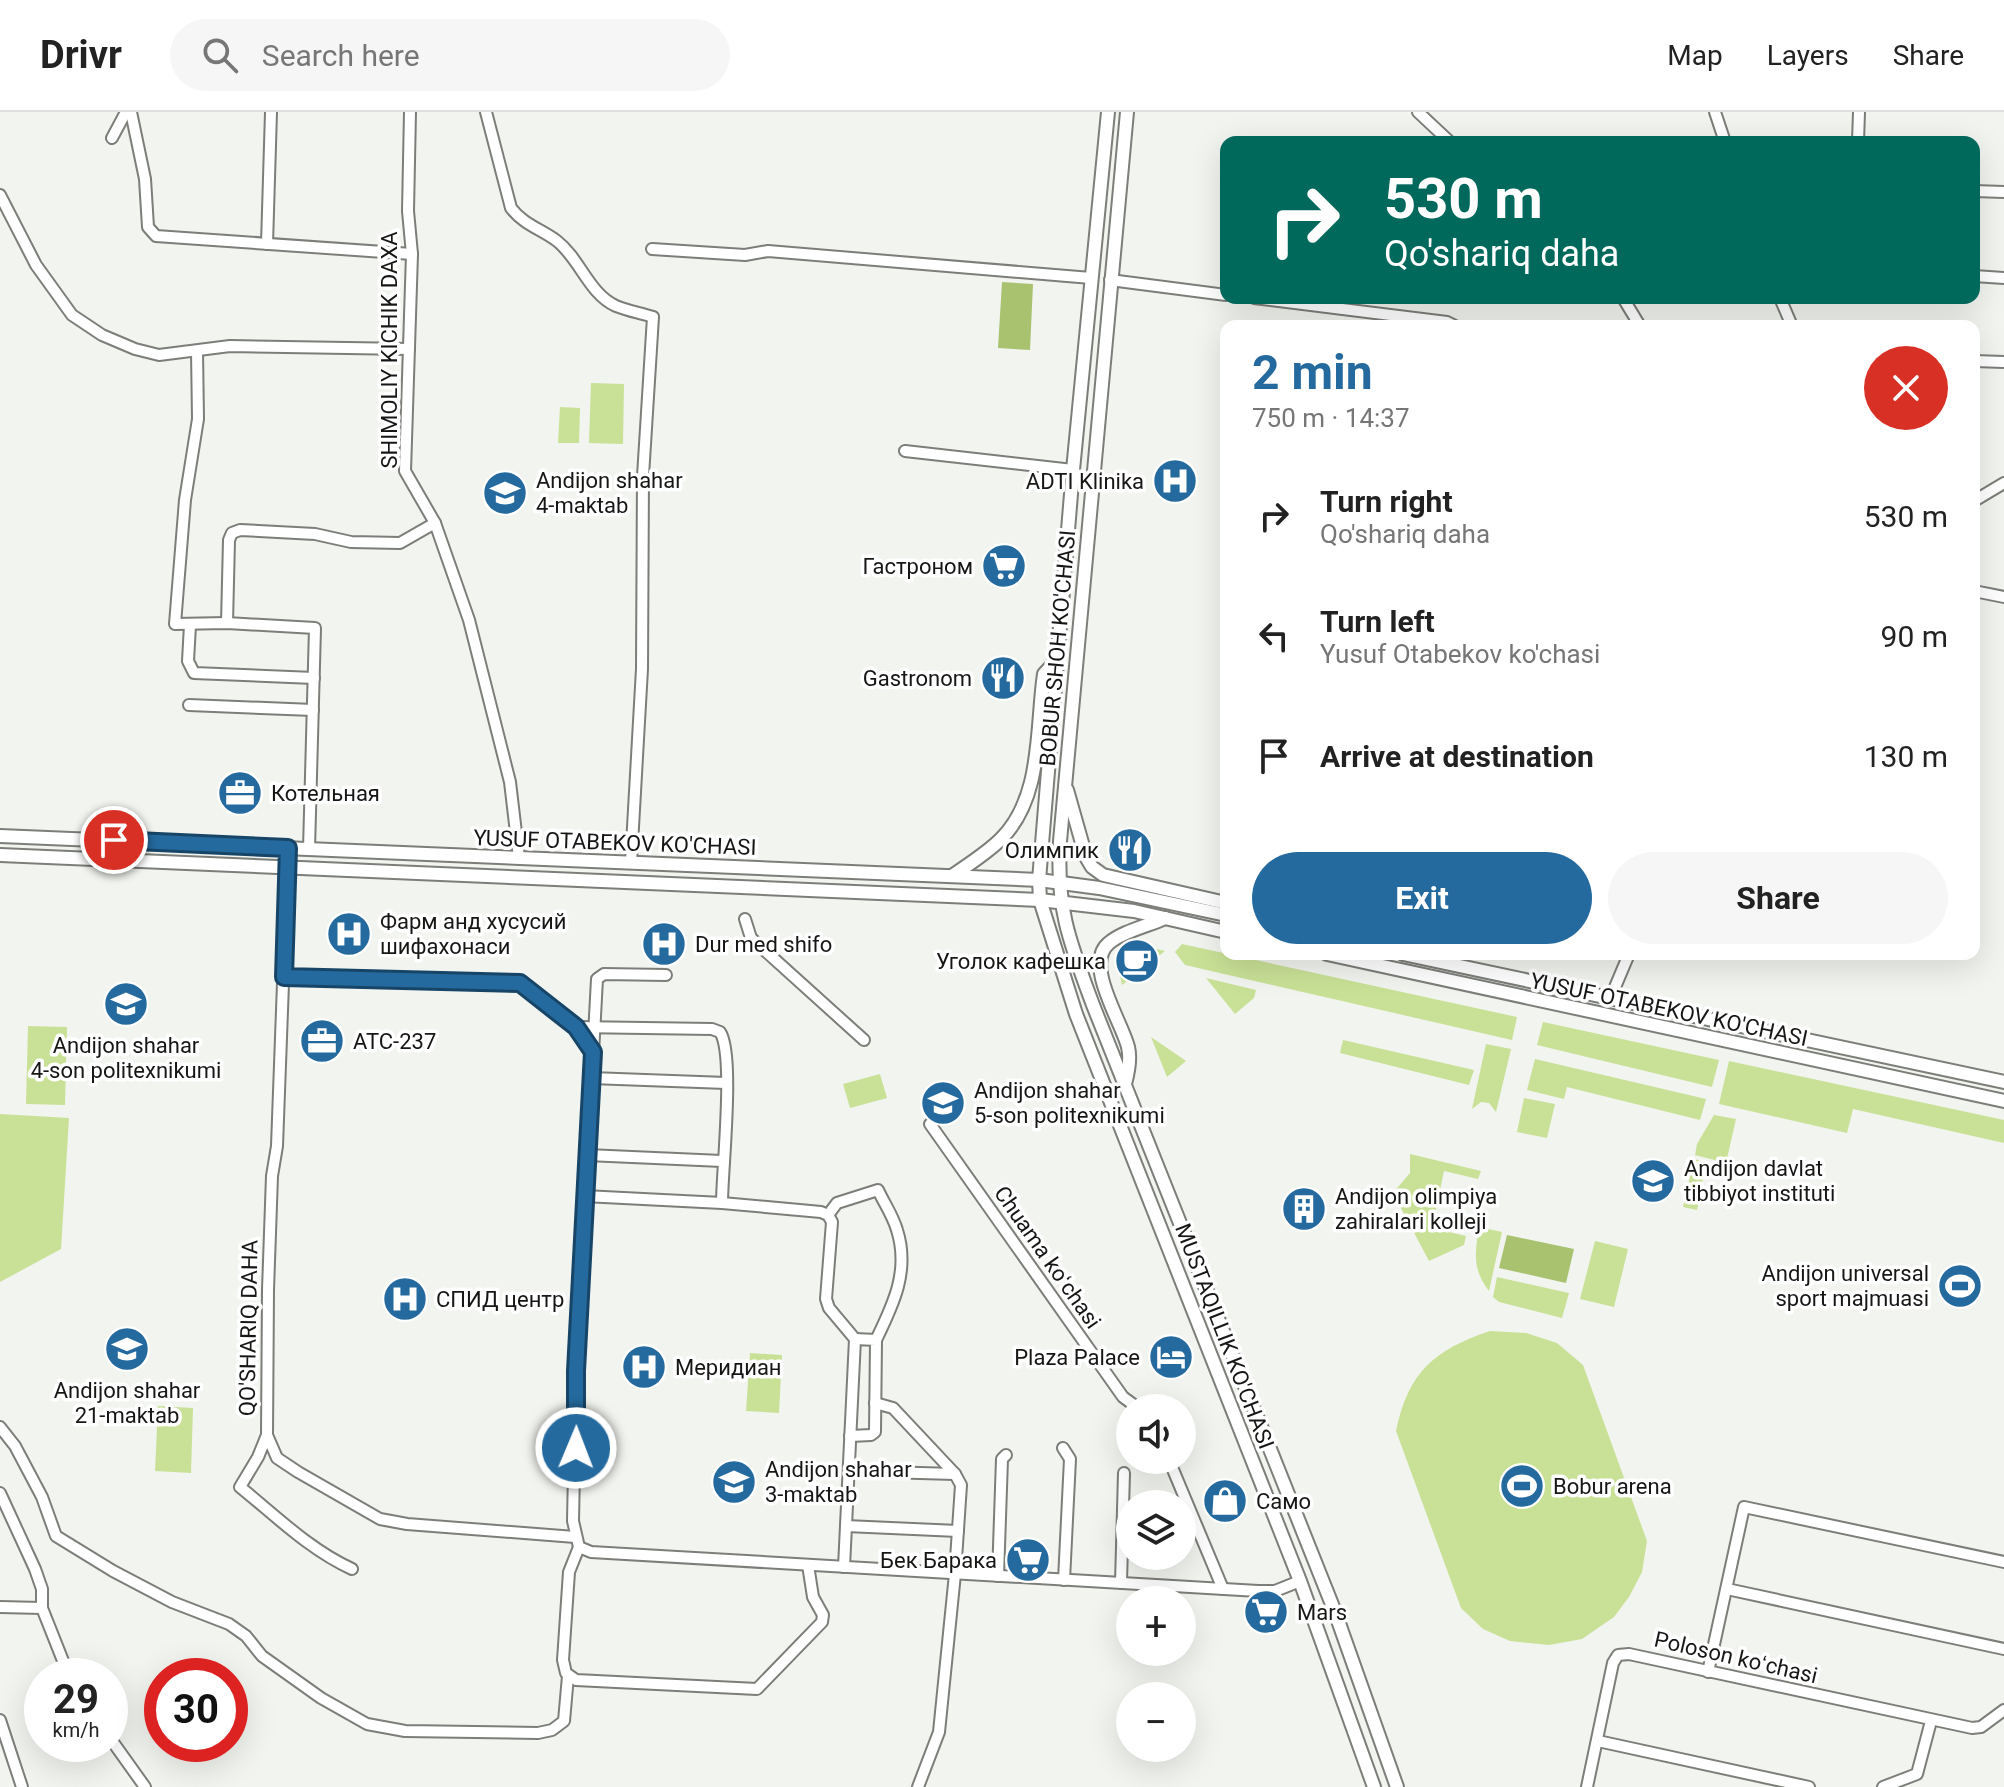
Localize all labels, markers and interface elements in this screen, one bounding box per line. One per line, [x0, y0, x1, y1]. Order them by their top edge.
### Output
search box [170, 19, 730, 91]
text: Drivr [40, 33, 122, 77]
icon: search [198, 33, 242, 77]
text: Search here [262, 38, 420, 73]
text: Map [1667, 39, 1723, 72]
text: Layers [1767, 39, 1849, 72]
text: Share [1893, 39, 1964, 72]
text: 530 m [1384, 166, 1543, 232]
icon: right [1252, 168, 1356, 272]
street label: SHIMOLIY KICHIK DAXA [377, 231, 402, 469]
text: Qo'shariq daha [1384, 233, 1619, 275]
text: 2 min [1252, 344, 1373, 401]
button: close [1864, 346, 1948, 430]
text: 750 m · 14:37 [1252, 403, 1410, 433]
hospital icon: ADTI Klinika [1151, 457, 1199, 505]
place label: Andijon shahar 4-maktab [536, 468, 683, 518]
school or university icon: Andijon shahar 4-maktab [481, 469, 529, 517]
place label: ADTI Klinika [1026, 469, 1144, 494]
text: Turn right [1320, 484, 1453, 519]
icon: right [1252, 494, 1296, 538]
text: 530 m [1864, 499, 1948, 534]
text: Qo'shariq daha [1320, 519, 1490, 549]
street label: BOBUR SHOH KO'CHASI [1035, 529, 1080, 767]
supermarket icon: Гастроном [980, 542, 1028, 590]
place label: Гастроном [863, 554, 973, 579]
text: Turn left [1320, 604, 1435, 639]
icon: left [1252, 614, 1296, 658]
text: 90 m [1881, 619, 1948, 654]
text: Yusuf Otabekov ko'chasi [1320, 639, 1600, 669]
restaurant icon: Gastronom [979, 654, 1027, 702]
place label: Gastronom [863, 666, 972, 691]
icon: arrive [1252, 734, 1296, 778]
text: Arrive at destination [1320, 739, 1594, 774]
text: 130 m [1864, 739, 1948, 774]
office icon: Котельная [216, 769, 264, 817]
place label: Котельная [271, 781, 380, 806]
pin [80, 806, 148, 874]
icon: arrive [92, 818, 136, 862]
street label: YUSUF OTABEKOV KO'CHASI [473, 825, 757, 860]
restaurant icon: Олимпик [1106, 826, 1154, 874]
place label: Олимпик [1005, 838, 1099, 863]
button: Exit [1252, 852, 1592, 944]
button: Share [1608, 852, 1948, 944]
place label: Фарм анд хусусий шифахонаси [380, 909, 566, 959]
hospital icon: Фарм анд хусусий шифахонаси [325, 910, 373, 958]
hospital icon: Dur med shifo [640, 920, 688, 968]
place label: Dur med shifo [695, 932, 832, 957]
cafe icon: Уголок кафешка [1113, 937, 1161, 985]
place label: Уголок кафешка [936, 949, 1106, 974]
street label: YUSUF OTABEKOV KO'CHASI [1528, 968, 1810, 1051]
school or university icon: Andijon shahar 4-son politexnikumi [102, 980, 150, 1028]
office icon: АТС-237 [298, 1017, 346, 1065]
place label: АТС-237 [353, 1029, 436, 1054]
place label: Andijon shahar 4-son politexnikumi [31, 1033, 221, 1083]
place label: Andijon shahar 5-son politexnikumi [974, 1078, 1165, 1128]
school or university icon: Andijon shahar 5-son politexnikumi [919, 1079, 967, 1127]
place label: Andijon davlat tibbiyot instituti [1684, 1156, 1835, 1206]
school or university icon: Andijon davlat tibbiyot instituti [1629, 1157, 1677, 1205]
street label: Chuama koʻchasi [989, 1181, 1106, 1333]
place label: Andijon olimpiya zahiralari kolleji [1335, 1184, 1497, 1234]
building icon: Andijon olimpiya zahiralari kolleji [1280, 1185, 1328, 1233]
street label: MUSTAQILLIK KO'CHASI [1170, 1220, 1279, 1452]
street label: QO'SHARIQ DAHA [234, 1239, 263, 1416]
place label: Andijon universal sport majmuasi [1761, 1261, 1929, 1311]
sports icon: Andijon universal sport majmuasi [1936, 1262, 1984, 1310]
hospital icon: СПИД центр [381, 1275, 429, 1323]
place label: СПИД центр [436, 1287, 564, 1312]
school or university icon: Andijon shahar 21-maktab [103, 1325, 151, 1373]
hotel icon: Plaza Palace [1147, 1333, 1195, 1381]
hospital icon: Меридиан [620, 1343, 668, 1391]
place label: Plaza Palace [1014, 1345, 1140, 1370]
place label: Меридиан [675, 1355, 782, 1380]
place label: Andijon shahar 21-maktab [54, 1378, 201, 1428]
map controls [1116, 1394, 1196, 1762]
button: sound [1116, 1394, 1196, 1474]
position arrow [534, 1406, 618, 1490]
place label: Andijon shahar 3-maktab [765, 1457, 912, 1507]
school or university icon: Andijon shahar 3-maktab [710, 1458, 758, 1506]
sports icon: Bobur arena [1498, 1462, 1546, 1510]
place label: Bobur arena [1553, 1474, 1672, 1499]
shop icon: Само [1201, 1477, 1249, 1525]
place label: Само [1256, 1489, 1311, 1514]
button: layers [1116, 1490, 1196, 1570]
supermarket icon: Бек Барака [1004, 1536, 1052, 1584]
place label: Бек Барака [880, 1548, 997, 1573]
button: + [1116, 1586, 1196, 1666]
supermarket icon: Mars [1242, 1588, 1290, 1636]
place label: Mars [1297, 1600, 1347, 1625]
street label: Poloson koʻchasi [1652, 1627, 1820, 1688]
speed limit sign: 30 [144, 1658, 248, 1762]
text: 29 [53, 1676, 99, 1723]
button: − [1116, 1682, 1196, 1762]
text: km/h [53, 1718, 99, 1742]

